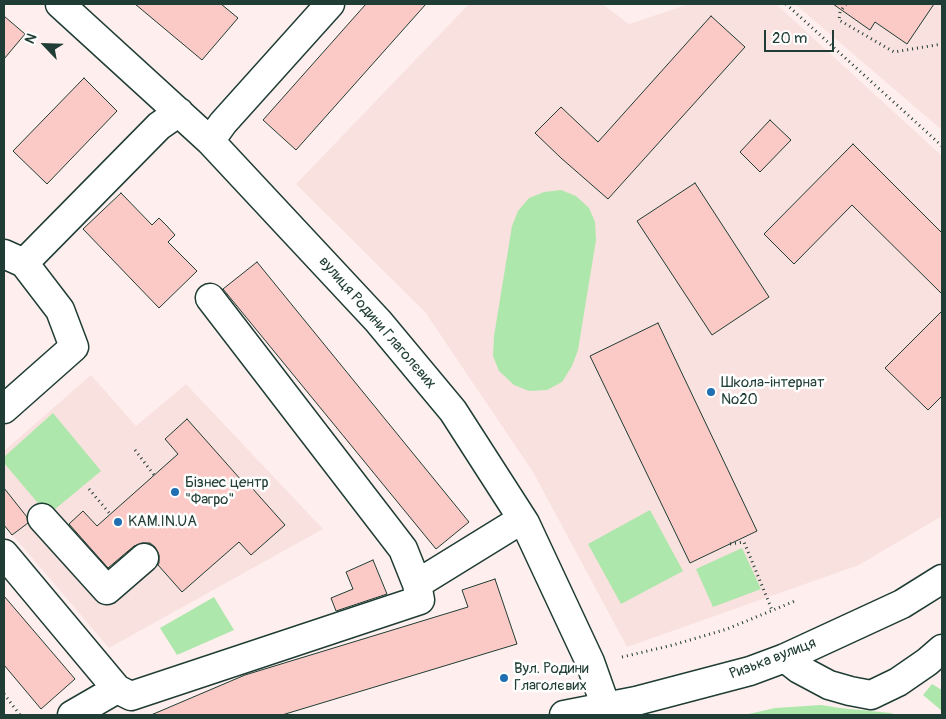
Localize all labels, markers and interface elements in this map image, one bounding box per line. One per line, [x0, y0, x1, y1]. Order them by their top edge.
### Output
north arrow [20, 20, 70, 70]
scale bar [766, 20, 836, 52]
text: 20 m [772, 29, 807, 48]
text: N [21, 31, 41, 46]
street label: вулиця Родини Глаголєвих [315, 253, 439, 393]
place label: Школа-інтернат №20 [721, 374, 824, 409]
marker: Школа-інтернат №20 [705, 386, 717, 398]
place label: Бізнес центр "Фагро" [185, 474, 269, 509]
marker: Бізнес центр "Фагро" [169, 486, 181, 498]
place label: KAM.IN.UA [128, 513, 197, 531]
marker: KAM.IN.UA [112, 516, 124, 528]
street label: Ризька вулиця [727, 634, 819, 684]
place label: Вул. Родини Глаголєвих [514, 660, 589, 695]
marker: Вул. Родини Глаголєвих [498, 672, 510, 684]

